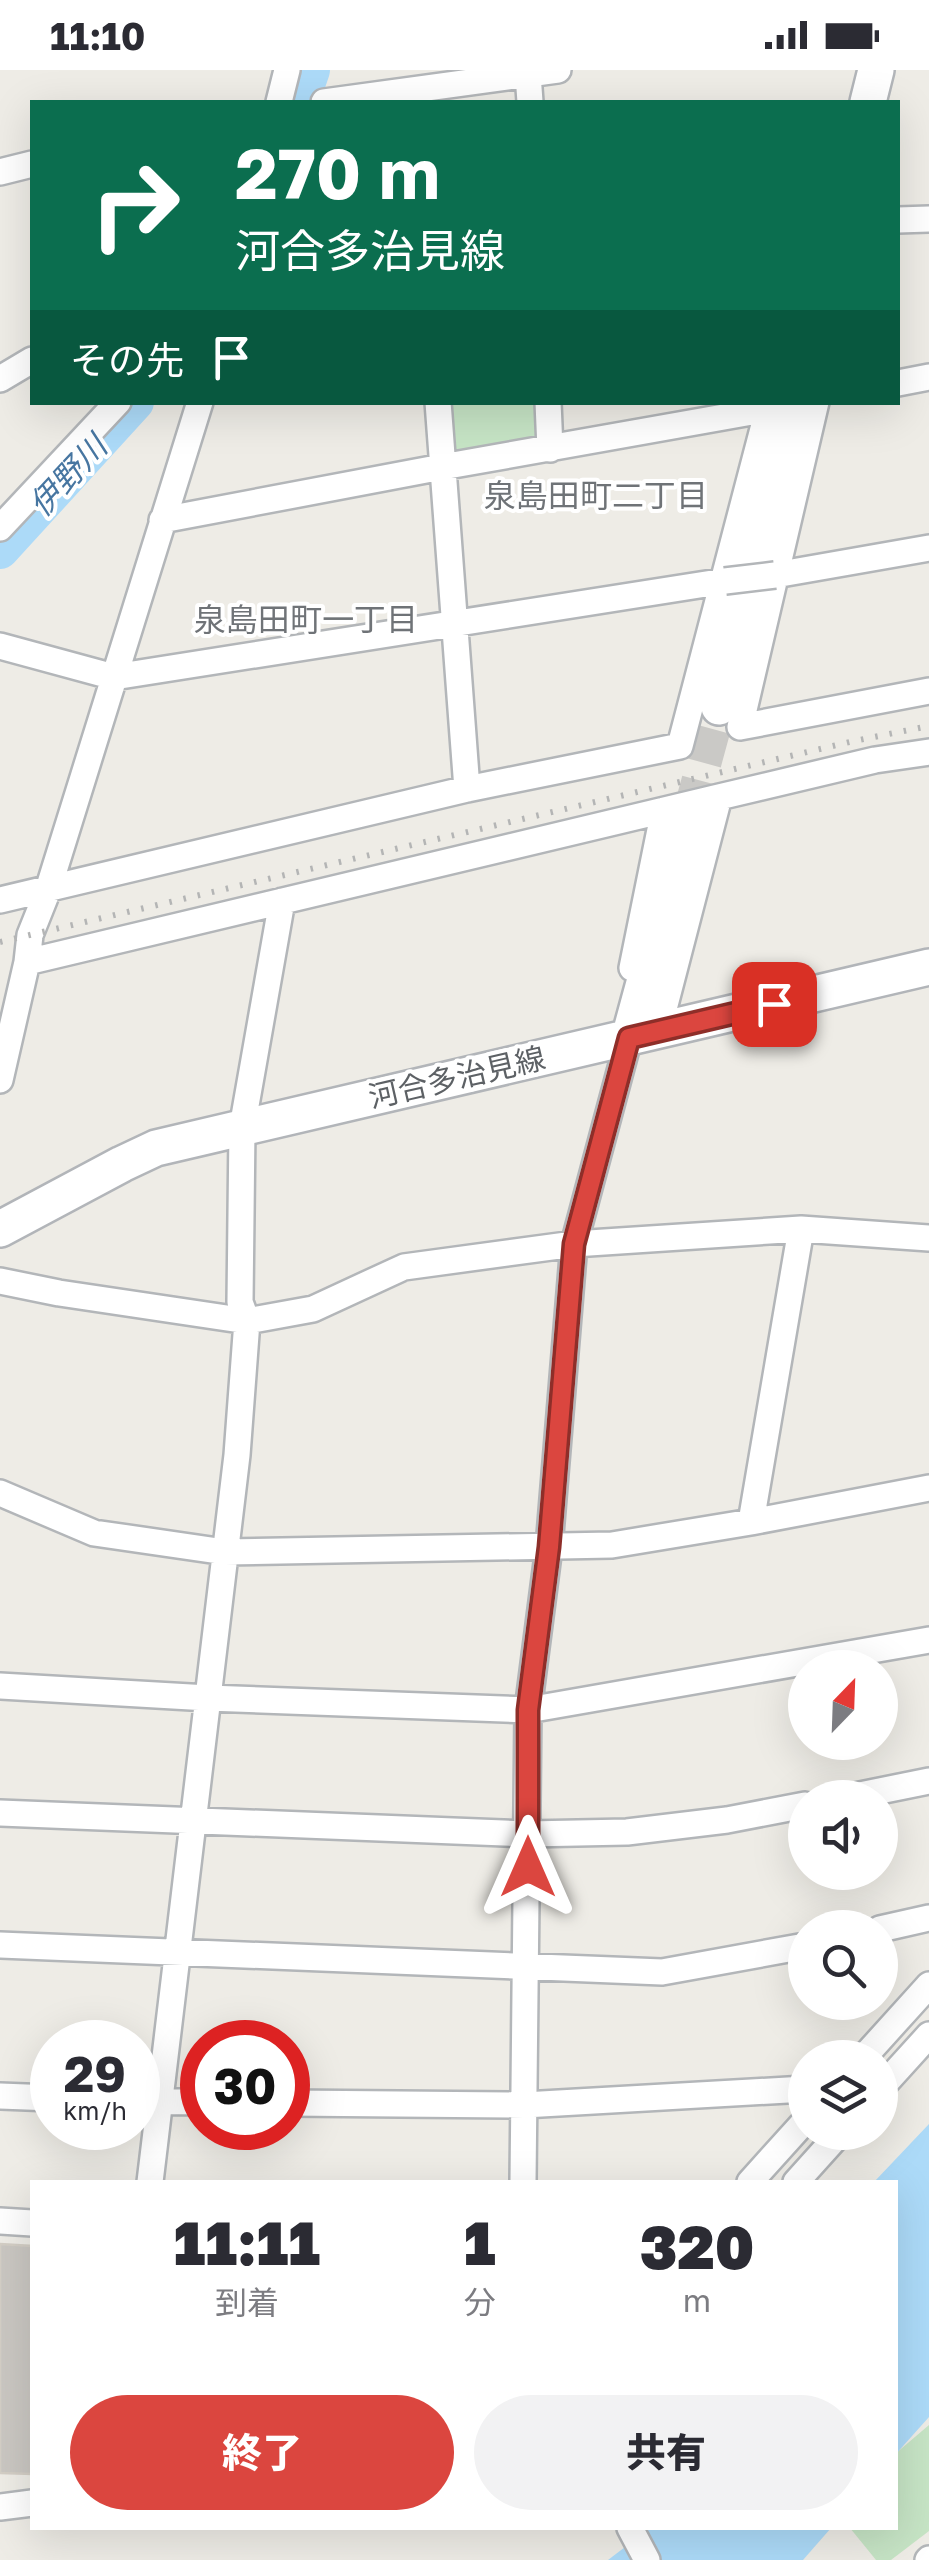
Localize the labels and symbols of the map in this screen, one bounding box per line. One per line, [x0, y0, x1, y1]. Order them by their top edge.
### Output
water label: 伊野川 [21, 425, 116, 523]
district label: 泉島田町二丁目 [484, 476, 708, 514]
district label: 泉島田町一丁目 [194, 600, 418, 638]
pin [732, 962, 817, 1047]
street label: 河合多治見線 [365, 1039, 549, 1115]
north arrow [788, 1650, 898, 1760]
position arrow [476, 1815, 580, 1919]
speed limit sign: 30 [180, 2020, 310, 2150]

